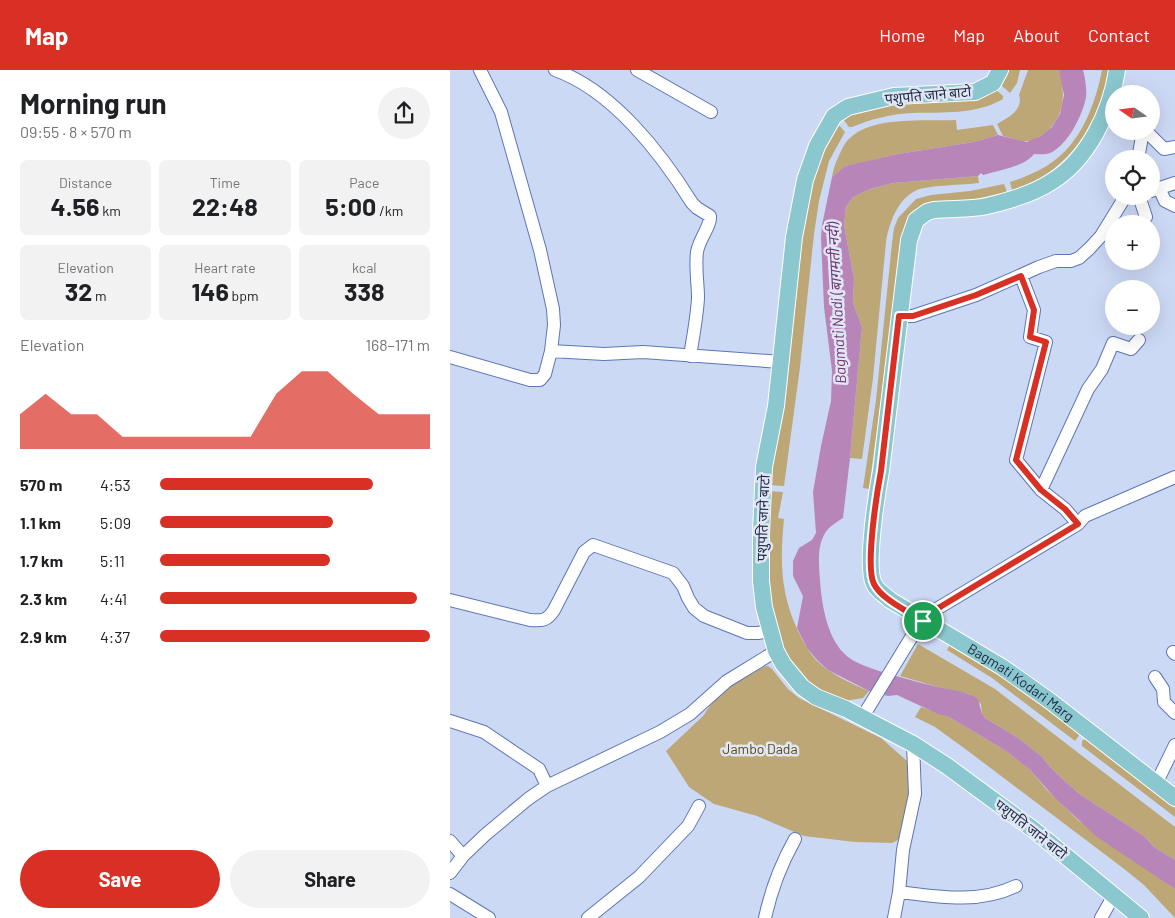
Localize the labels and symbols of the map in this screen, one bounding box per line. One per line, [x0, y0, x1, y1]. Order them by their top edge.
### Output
street label: पशुपति जाने बाटो [884, 82, 972, 109]
north arrow [1105, 85, 1160, 140]
water label: Bagmati Nadi (बागमती नदी) [823, 221, 849, 384]
street label: पशुपति जाने बाटो [752, 474, 775, 562]
pin [902, 600, 944, 642]
street label: Bagmati Kodari Marg [965, 639, 1078, 724]
park label: Jambo Dada [722, 740, 798, 757]
street label: पशुपति जाने बाटो [991, 795, 1071, 864]

